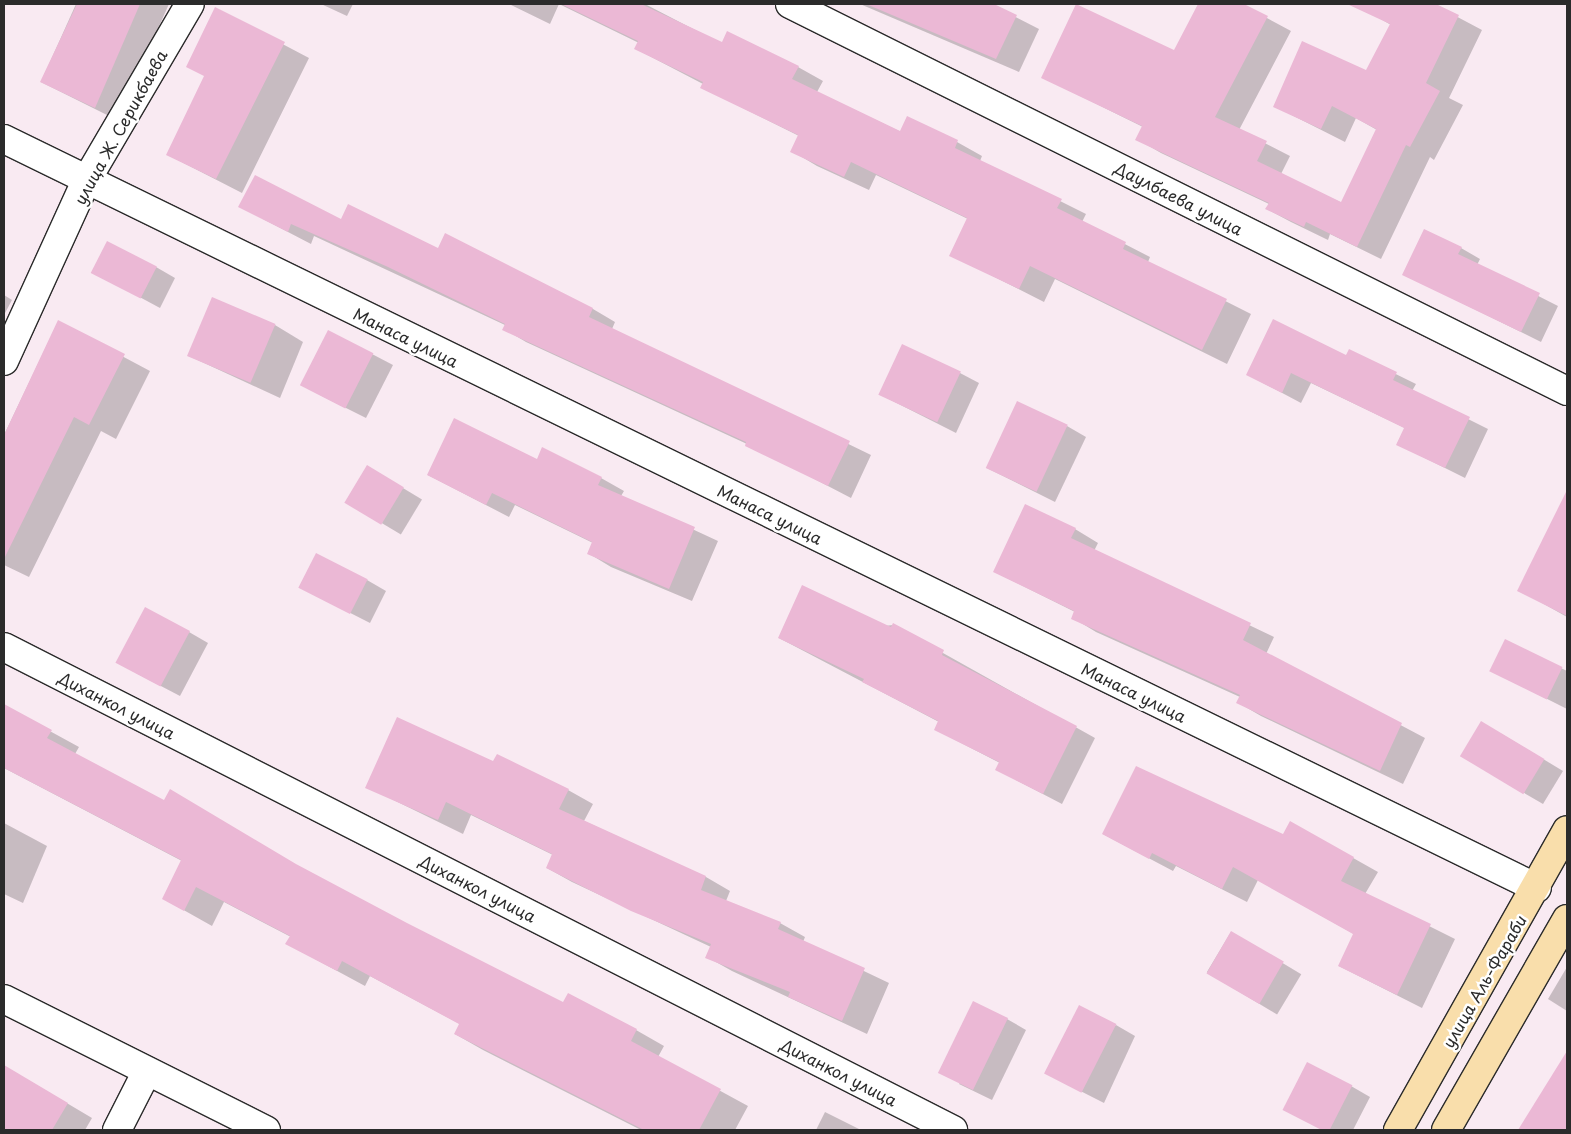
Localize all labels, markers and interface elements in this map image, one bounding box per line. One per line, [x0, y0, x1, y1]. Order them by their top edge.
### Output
street label: улица Ж. Серикбаева [69, 46, 171, 208]
street label: Даулбаева улица [1112, 158, 1246, 238]
street label: Манаса улица [350, 303, 462, 371]
street label: Манаса улица [714, 480, 826, 548]
street label: Манаса улица [1078, 658, 1190, 726]
street label: Диханкол улица [55, 667, 179, 743]
street label: Диханкол улица [416, 850, 540, 926]
street label: улица Аль-Фараби [1438, 911, 1530, 1051]
street label: Диханкол улица [777, 1034, 901, 1110]

